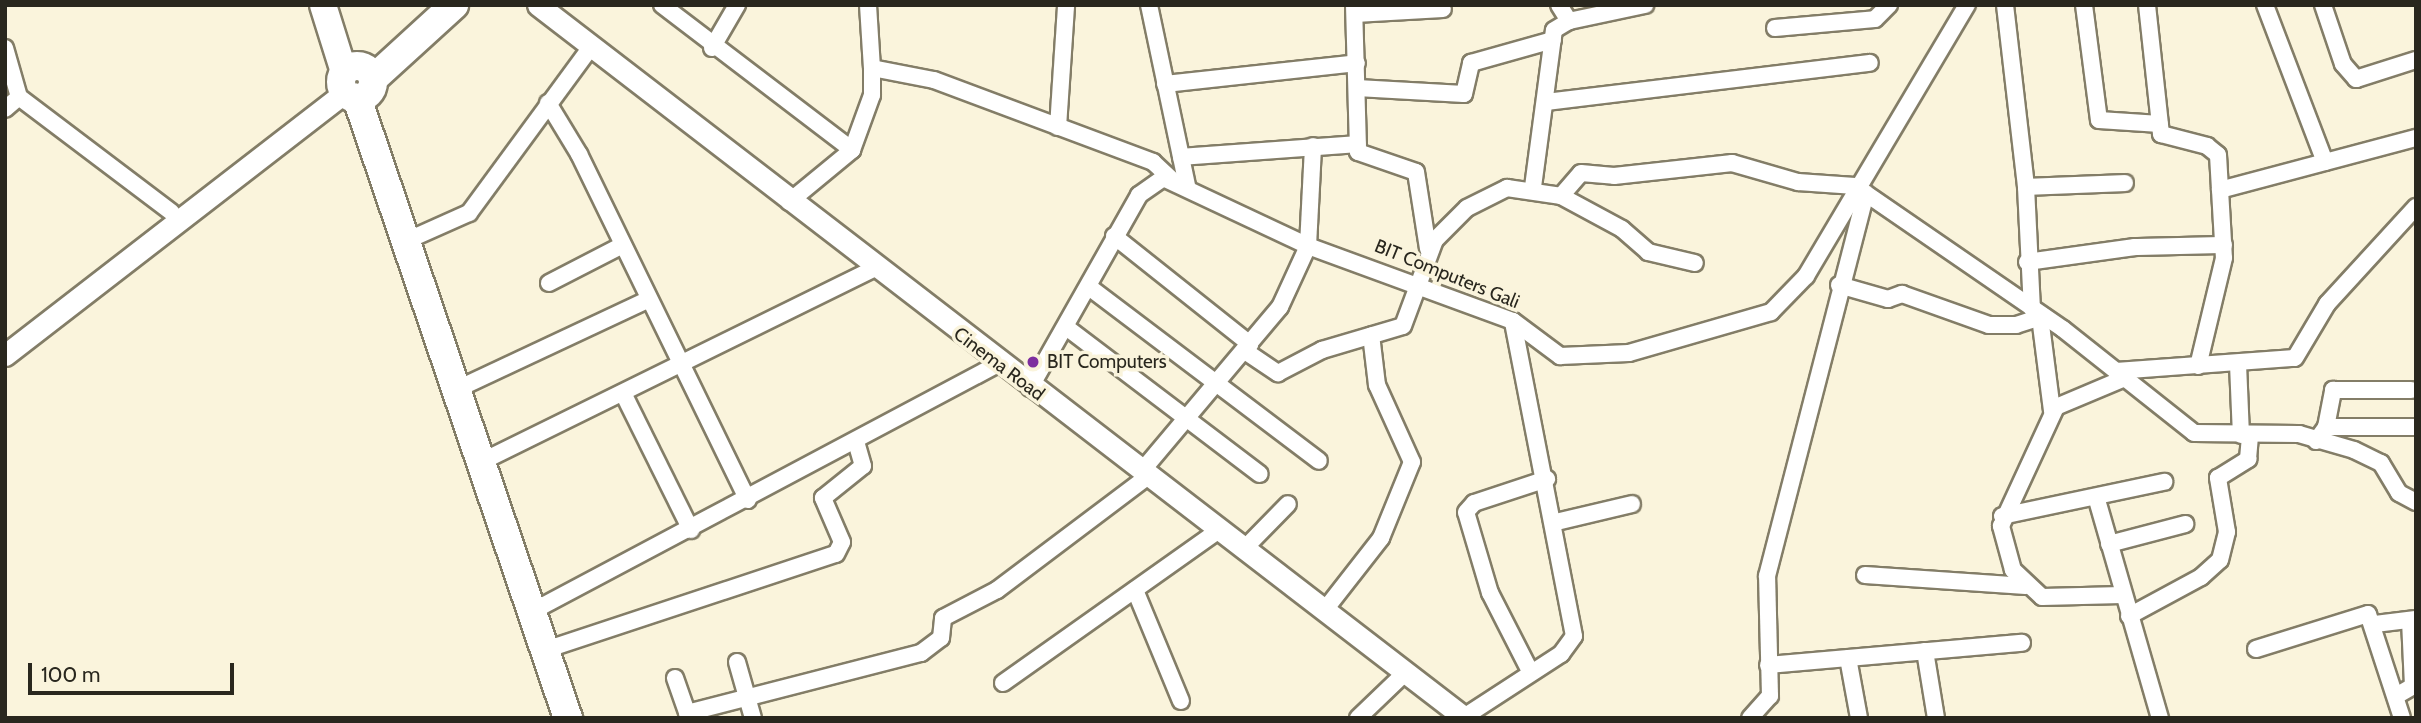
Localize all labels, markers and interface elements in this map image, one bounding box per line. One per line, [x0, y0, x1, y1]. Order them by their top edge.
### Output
street label: BIT Computers Gali [1371, 235, 1523, 313]
street label: Cinema Road [949, 322, 1049, 406]
place label: BIT Computers [1047, 351, 1167, 373]
marker: BIT Computers [1025, 354, 1041, 370]
scale bar [32, 650, 238, 694]
text: 100 m [41, 662, 100, 687]

